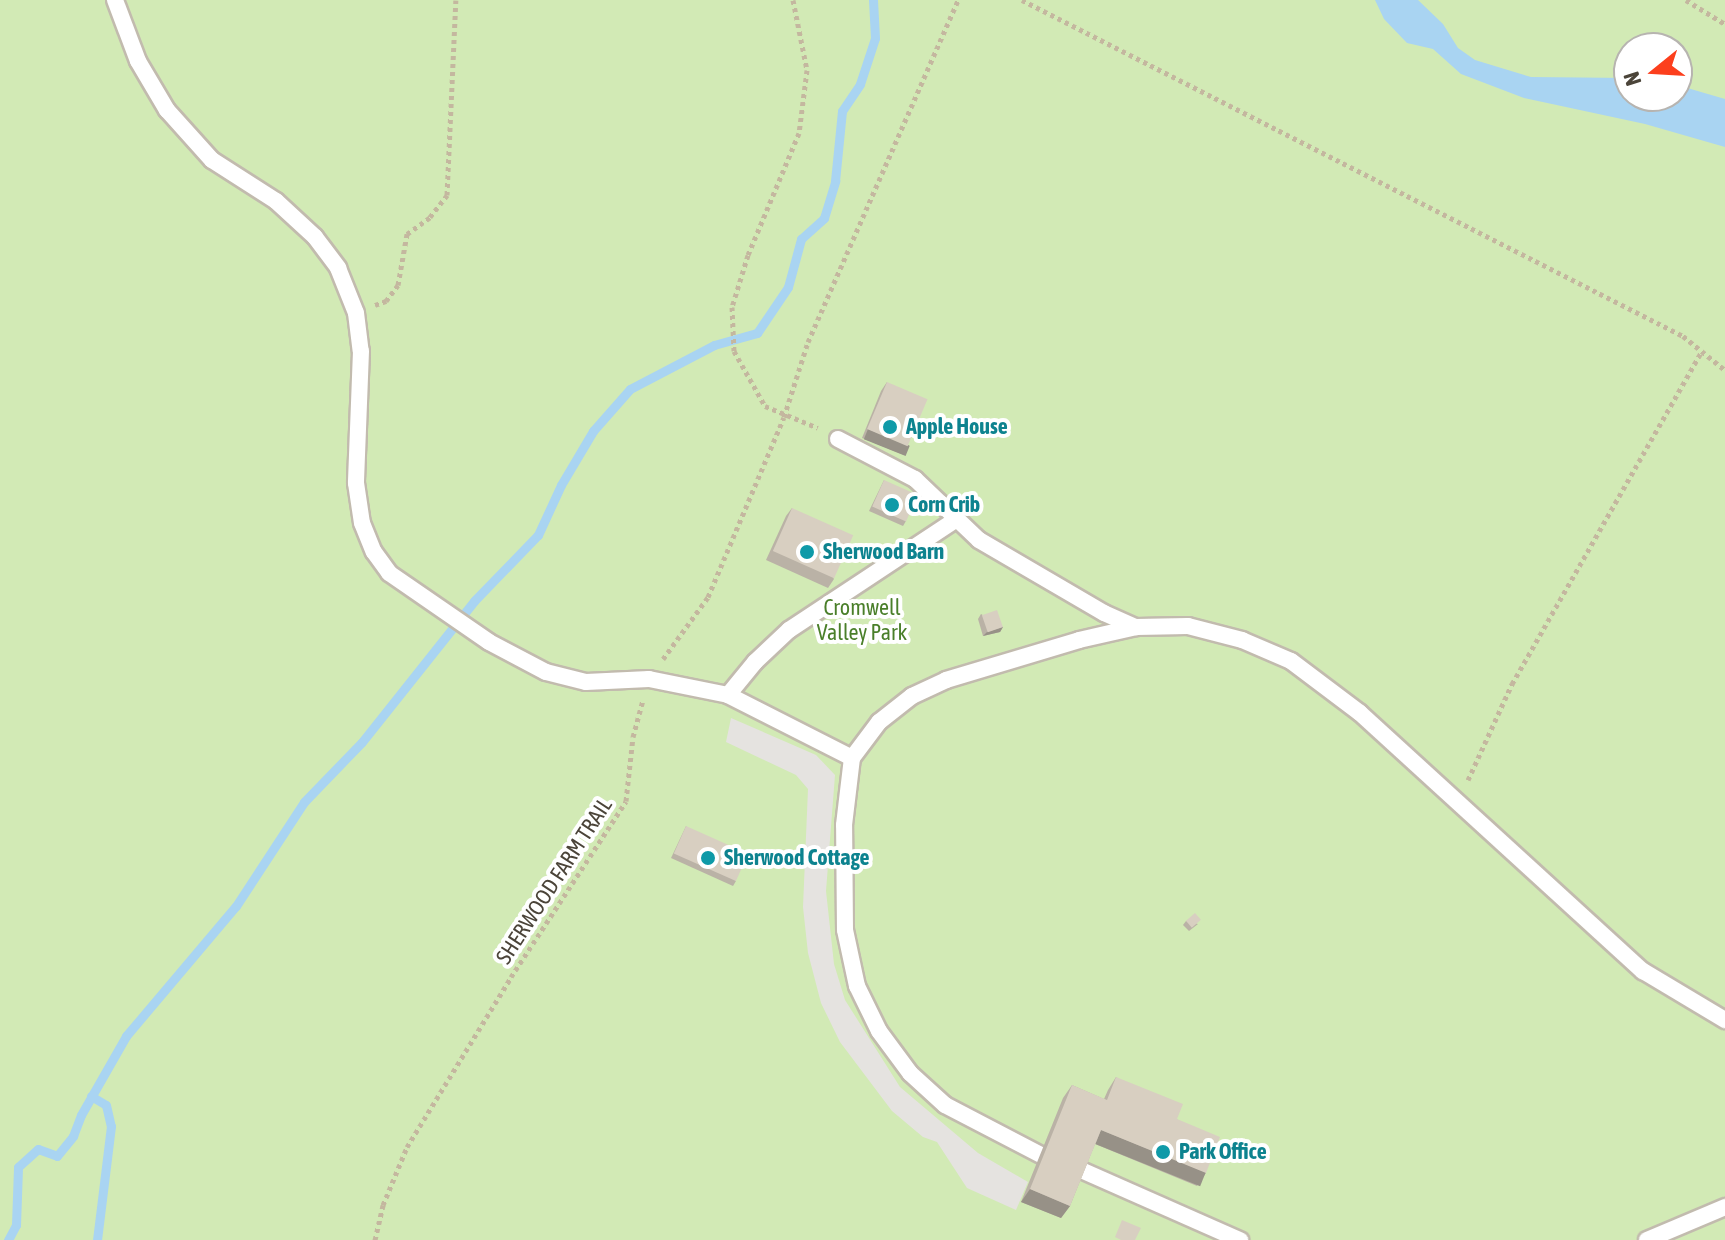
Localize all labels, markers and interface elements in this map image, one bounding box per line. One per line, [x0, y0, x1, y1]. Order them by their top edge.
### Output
north arrow [1613, 32, 1693, 112]
text: N [1618, 69, 1646, 89]
place label: Apple House [906, 414, 1008, 440]
marker: Apple House [881, 418, 899, 436]
place label: Corn Crib [908, 492, 980, 518]
marker: Corn Crib [883, 496, 901, 514]
place label: Sherwood Barn [823, 539, 944, 565]
marker: Sherwood Barn [798, 543, 816, 561]
park label: Cromwell Valley Park [817, 594, 907, 646]
street label: SHERWOOD FARM TRAIL [491, 793, 617, 969]
place label: Sherwood Cottage [724, 845, 870, 871]
marker: Sherwood Cottage [699, 849, 717, 867]
place label: Park Office [1179, 1139, 1267, 1165]
marker: Park Office [1154, 1143, 1172, 1161]

